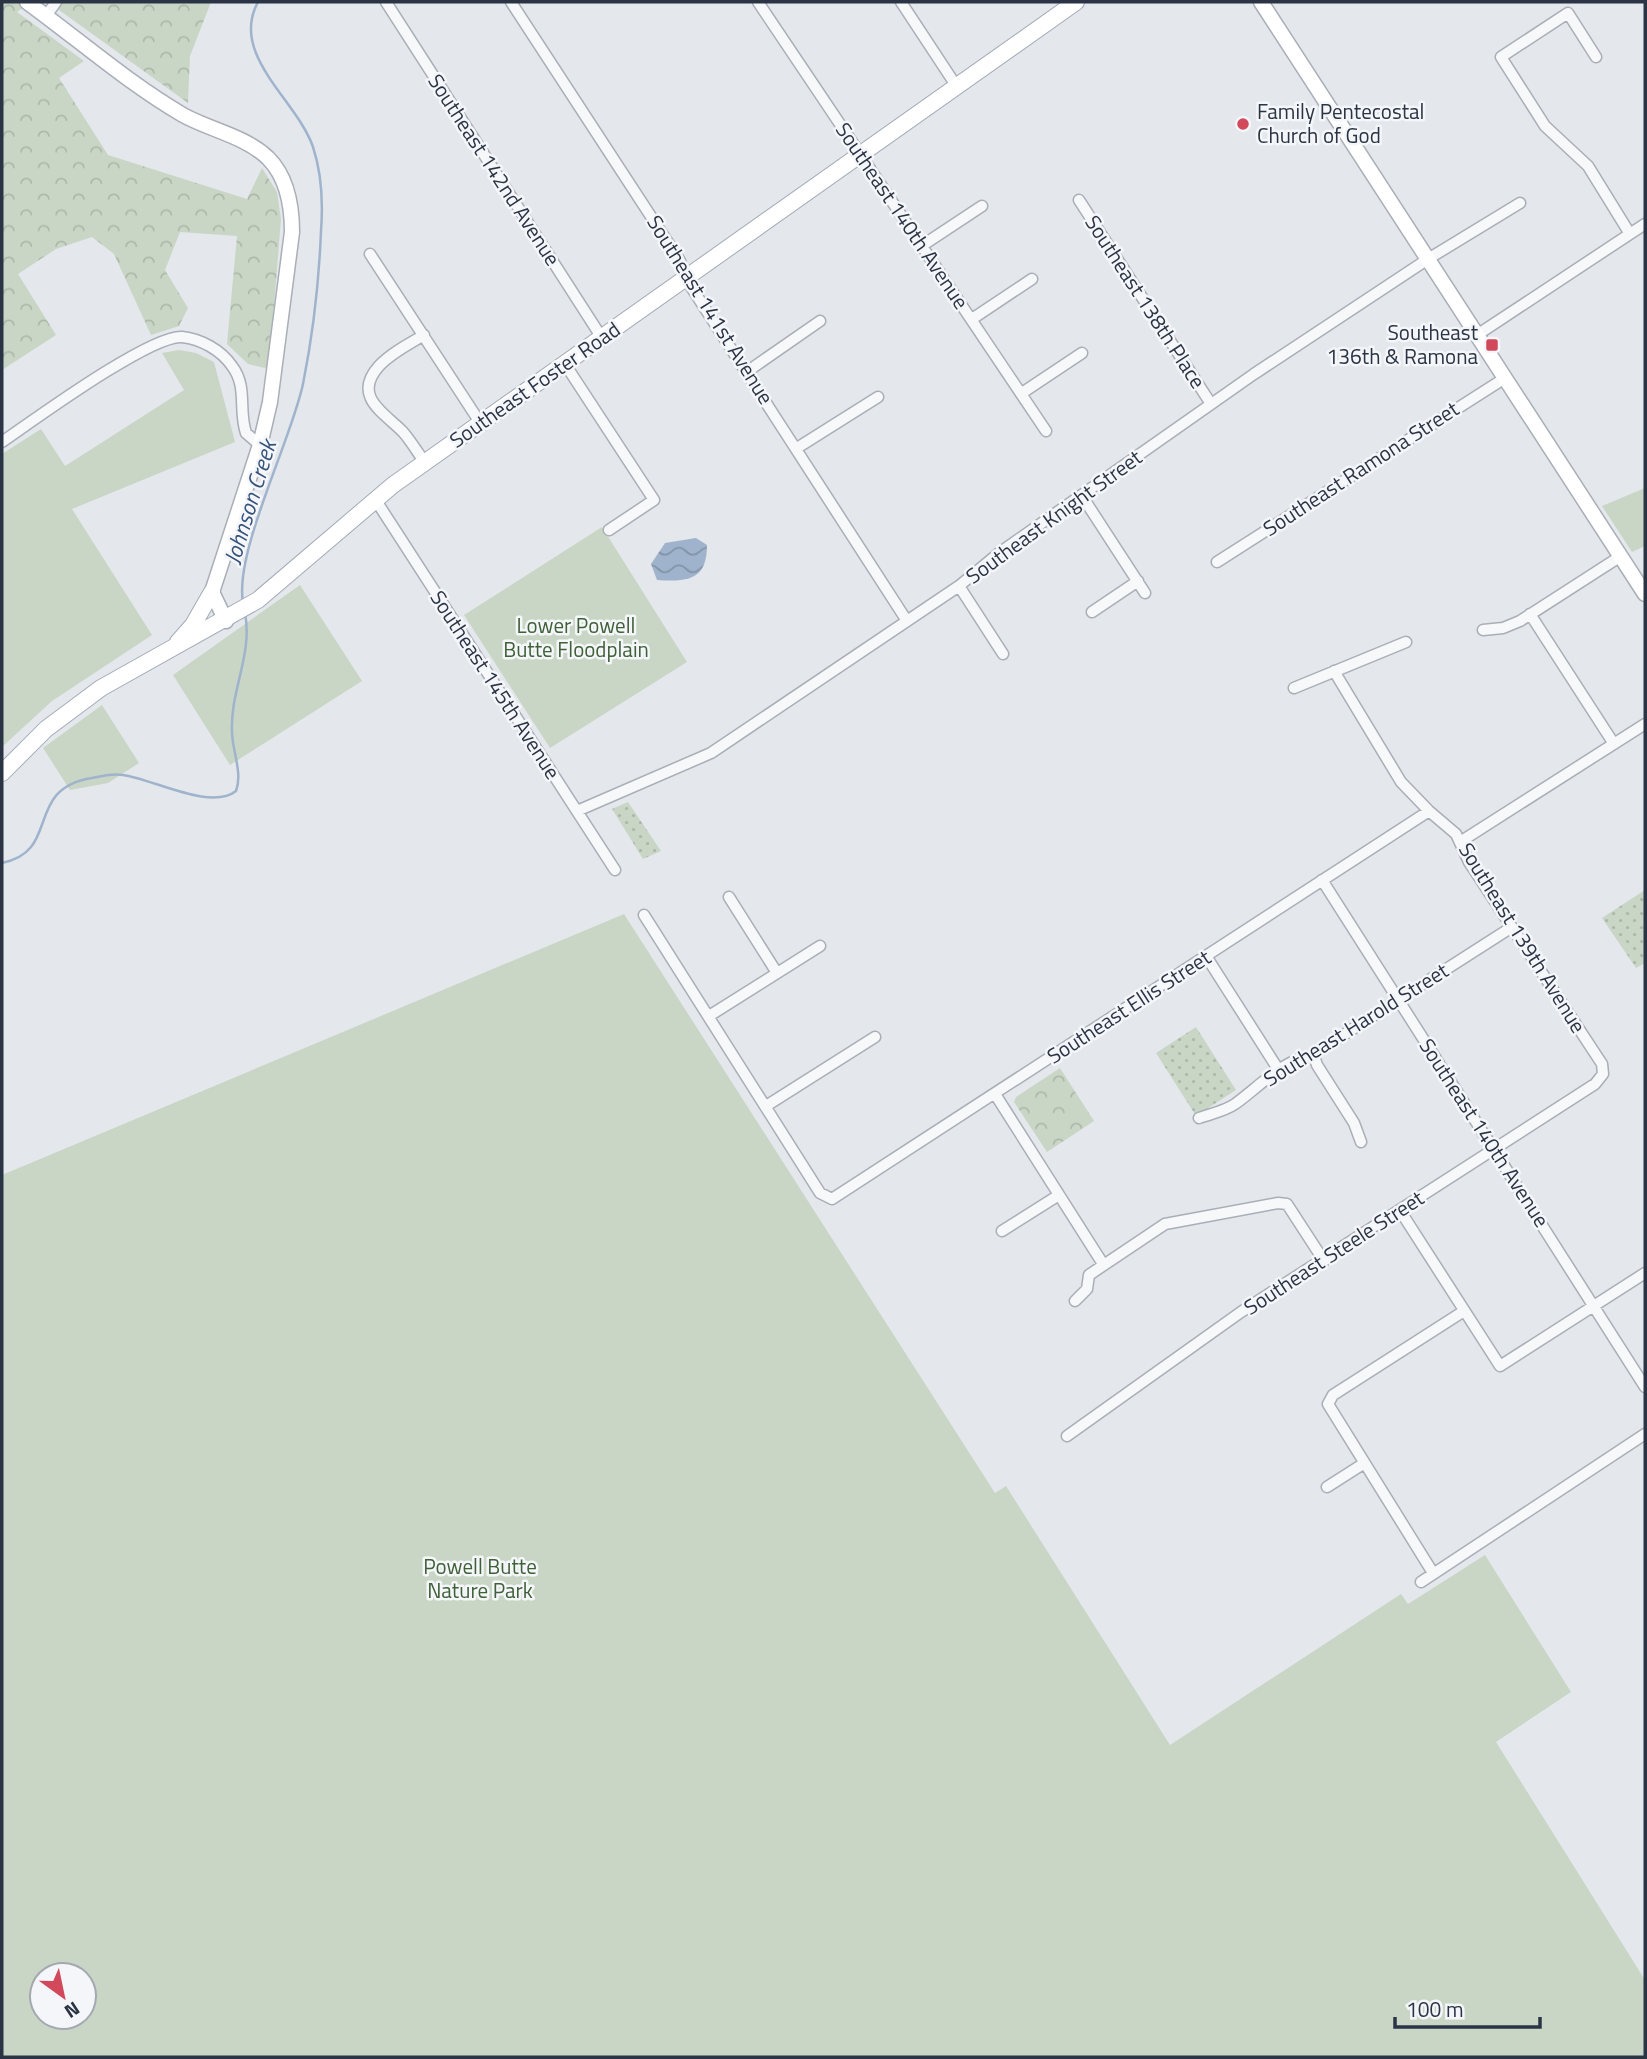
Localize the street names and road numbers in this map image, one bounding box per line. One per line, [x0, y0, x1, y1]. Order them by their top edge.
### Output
street label: Southeast 142nd Avenue [421, 67, 569, 272]
street label: Southeast 140th Avenue [828, 116, 977, 315]
street label: Southeast 138th Place [1078, 208, 1214, 395]
street label: Southeast 141st Avenue [640, 209, 782, 410]
street label: Southeast Foster Road [443, 313, 626, 455]
street label: Southeast Ramona Street [1256, 392, 1465, 544]
street label: Southeast Knight Street [959, 441, 1149, 591]
street label: Southeast 145th Avenue [423, 584, 569, 785]
street label: Southeast 139th Avenue [1451, 836, 1595, 1039]
street label: Southeast Ellis Street [1040, 941, 1217, 1071]
street label: Southeast Harold Street [1257, 954, 1455, 1094]
street label: Southeast 140th Avenue [1412, 1032, 1558, 1233]
street label: Southeast Steele Street [1237, 1181, 1430, 1323]

